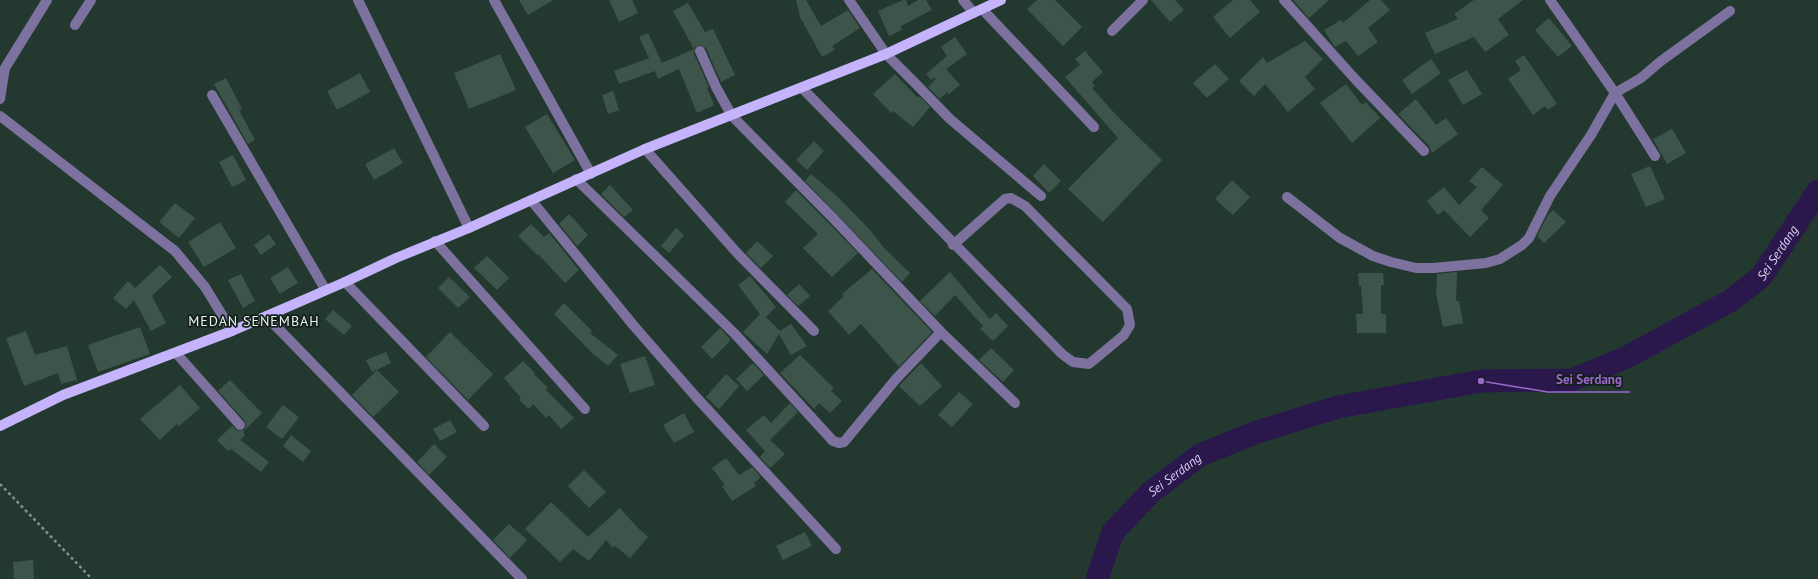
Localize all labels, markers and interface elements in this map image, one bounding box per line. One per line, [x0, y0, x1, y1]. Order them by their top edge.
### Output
water label: Sei Serdang [1753, 222, 1802, 284]
district label: MEDAN SENEMBAH [188, 312, 320, 330]
callout: Sei Serdang [1548, 367, 1630, 392]
text: Sei Serdang [1556, 371, 1622, 388]
water label: Sei Serdang [1144, 449, 1205, 500]

